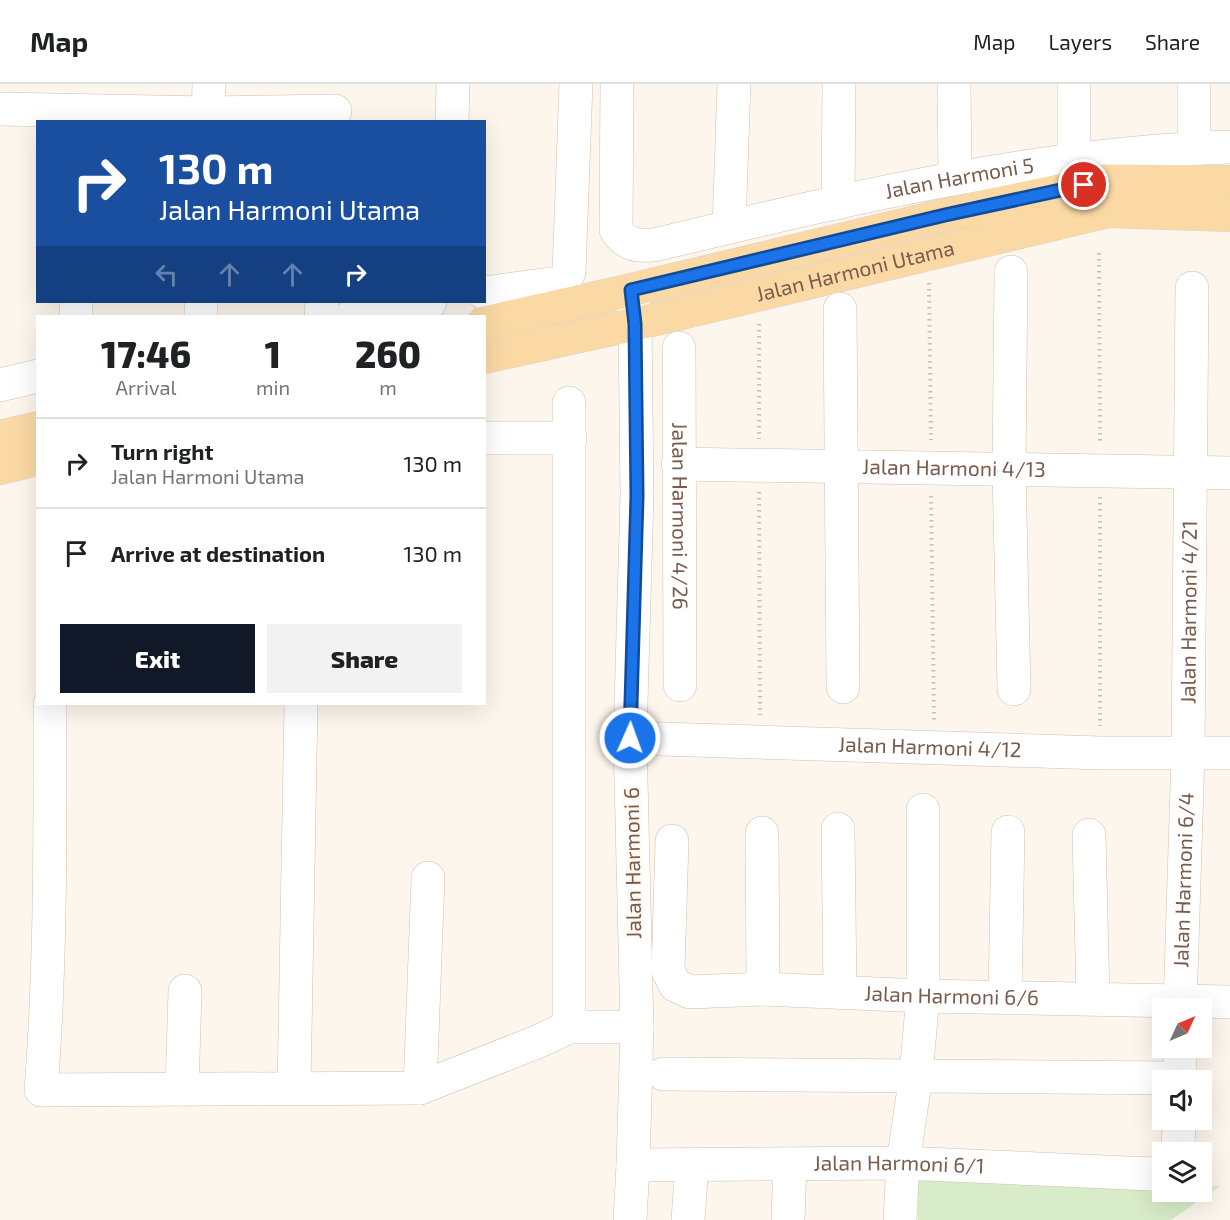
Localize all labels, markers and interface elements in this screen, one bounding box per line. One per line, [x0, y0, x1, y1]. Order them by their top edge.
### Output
text: Map [30, 24, 88, 58]
text: Map [973, 29, 1015, 54]
text: Layers [1048, 29, 1112, 54]
text: Share [1145, 29, 1200, 54]
text: 130 m [159, 142, 274, 192]
icon: right [60, 144, 138, 222]
street label: Jalan Harmoni 5 [882, 152, 1035, 203]
pin [1058, 159, 1109, 210]
icon: arrive [1067, 168, 1100, 201]
text: Jalan Harmoni Utama [159, 193, 420, 225]
street label: Jalan Harmoni Utama [753, 234, 957, 306]
icon: left [150, 258, 183, 291]
icon: ahead [213, 258, 246, 291]
icon: ahead [276, 258, 309, 291]
icon: right [339, 258, 372, 291]
text: 17:46 [101, 332, 191, 375]
text: 1 [265, 332, 281, 375]
text: 260 [355, 332, 421, 375]
text: Arrival [116, 375, 176, 399]
text: min [256, 375, 290, 399]
text: m [379, 375, 397, 399]
street label: Jalan Harmoni 4/26 [668, 422, 694, 610]
text: Turn right [111, 438, 213, 464]
icon: right [60, 447, 93, 480]
text: 130 m [404, 450, 462, 476]
street label: Jalan Harmoni 4/13 [862, 453, 1046, 481]
text: Jalan Harmoni Utama [111, 464, 304, 488]
street label: Jalan Harmoni 4/21 [1174, 520, 1201, 704]
icon: arrive [60, 537, 93, 570]
text: Arrive at destination [111, 540, 325, 566]
text: 130 m [404, 540, 462, 566]
button: Exit [60, 624, 255, 693]
button: Share [267, 624, 462, 693]
position arrow [598, 706, 662, 770]
street label: Jalan Harmoni 4/12 [838, 731, 1022, 761]
street label: Jalan Harmoni 6 [618, 787, 645, 939]
street label: Jalan Harmoni 6/4 [1167, 792, 1198, 968]
street label: Jalan Harmoni 6/6 [864, 979, 1039, 1009]
north arrow [1152, 998, 1212, 1058]
map controls [1152, 998, 1212, 1202]
button: sound [1152, 1070, 1212, 1130]
button: layers [1152, 1142, 1212, 1202]
street label: Jalan Harmoni 6/1 [813, 1149, 985, 1178]

